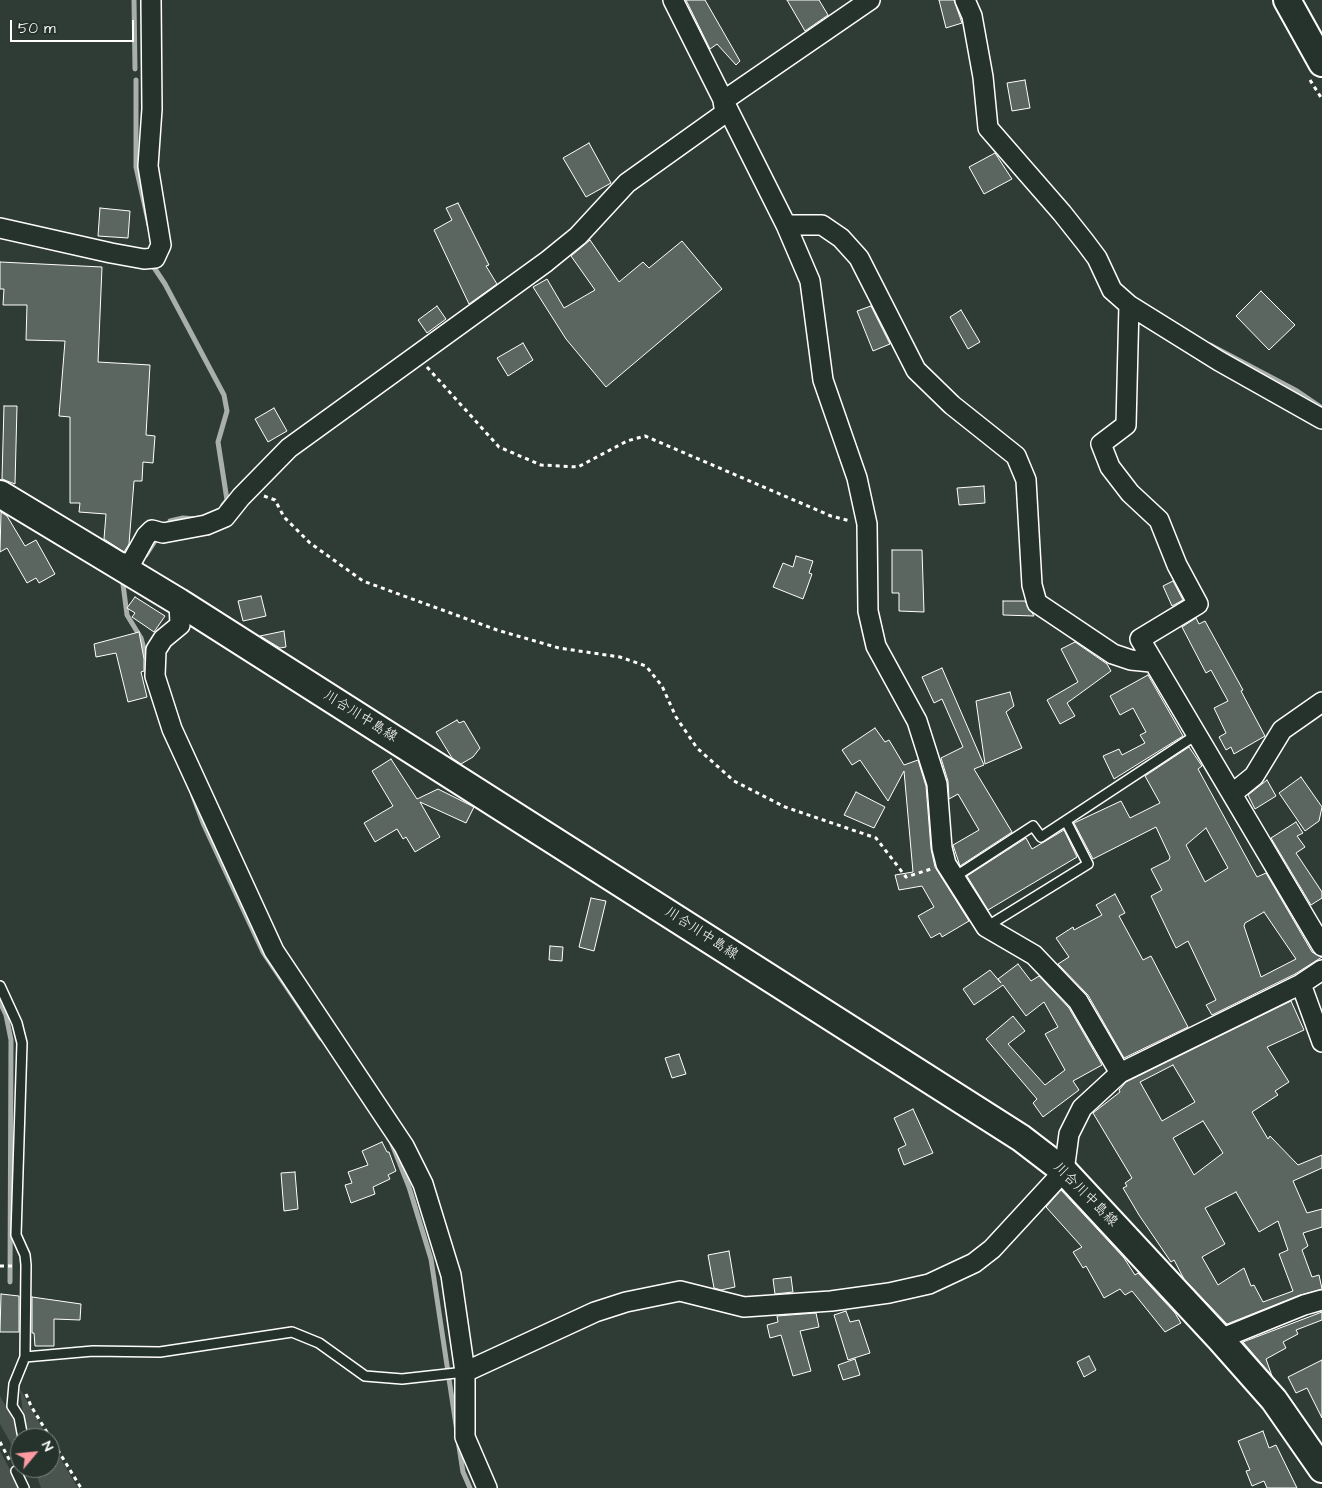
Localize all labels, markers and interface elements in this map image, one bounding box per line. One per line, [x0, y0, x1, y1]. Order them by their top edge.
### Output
scale bar [12, 10, 136, 42]
text: 50 m [18, 18, 56, 39]
street label: 川合川中島線 [320, 688, 400, 746]
street label: 川合川中島線 [661, 904, 741, 964]
street label: 川合川中島線 [1049, 1159, 1121, 1231]
north arrow [10, 1428, 60, 1478]
text: N [36, 1438, 58, 1455]

